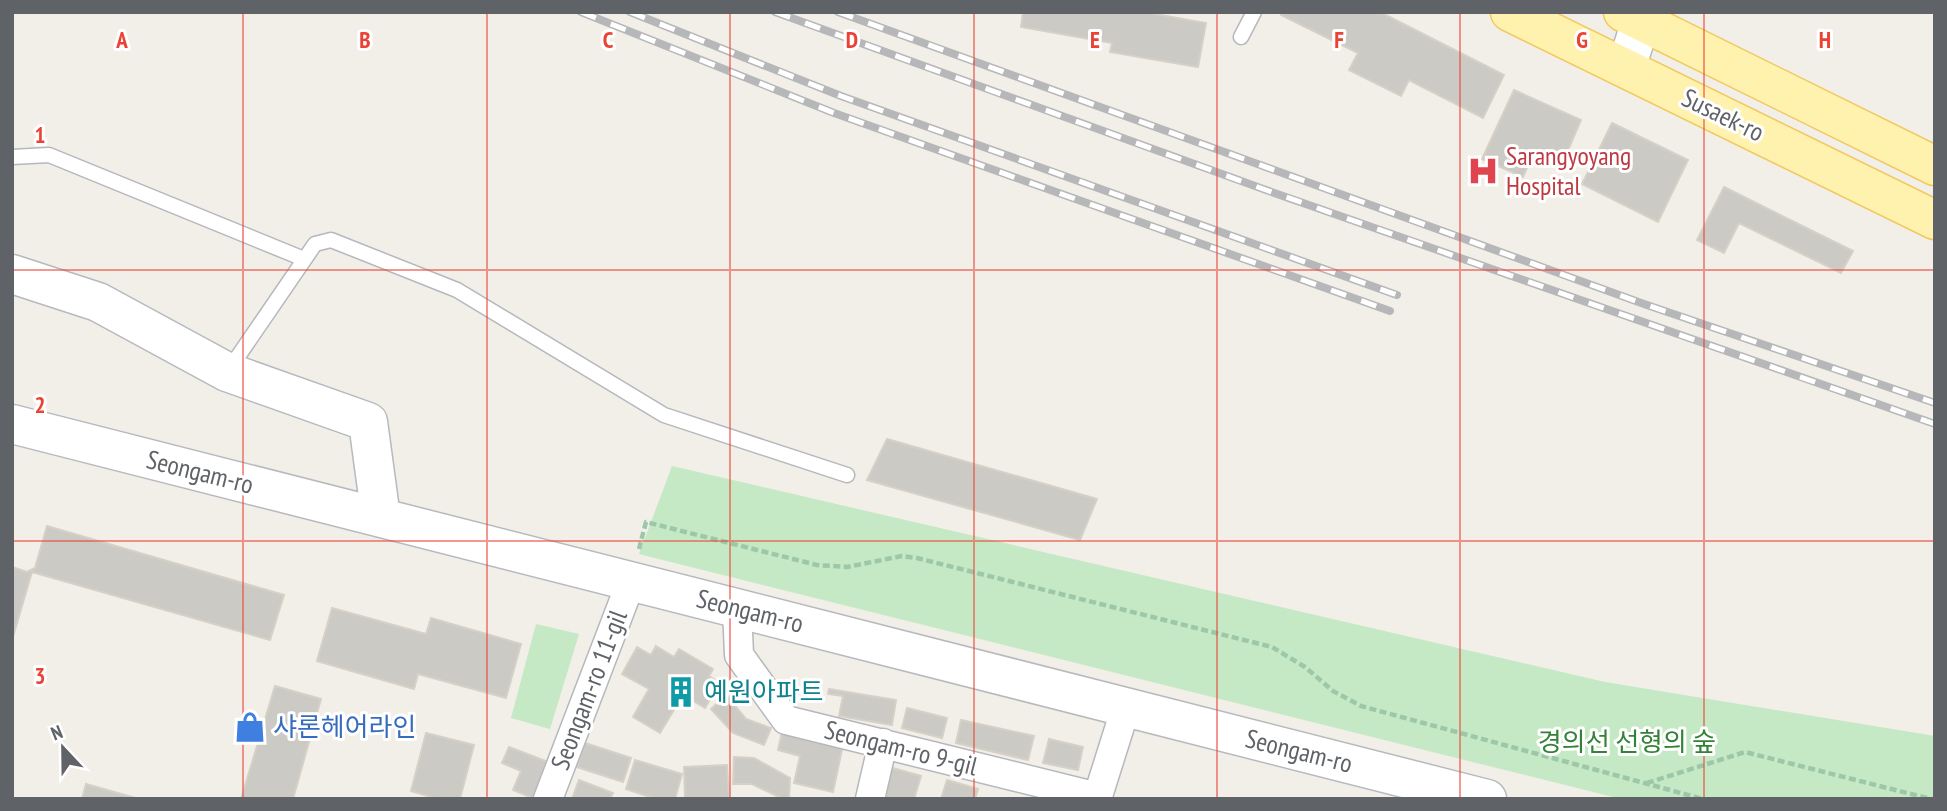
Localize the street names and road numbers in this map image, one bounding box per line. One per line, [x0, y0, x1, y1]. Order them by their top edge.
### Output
street label: Susaek-ro [1677, 81, 1770, 149]
street label: Seongam-ro [143, 442, 257, 501]
street label: Seongam-ro [693, 581, 807, 640]
street label: Seongam-ro 11-gil [543, 605, 634, 774]
street label: Seongam-ro 9-gil [821, 713, 981, 782]
street label: Seongam-ro [1242, 721, 1356, 780]

